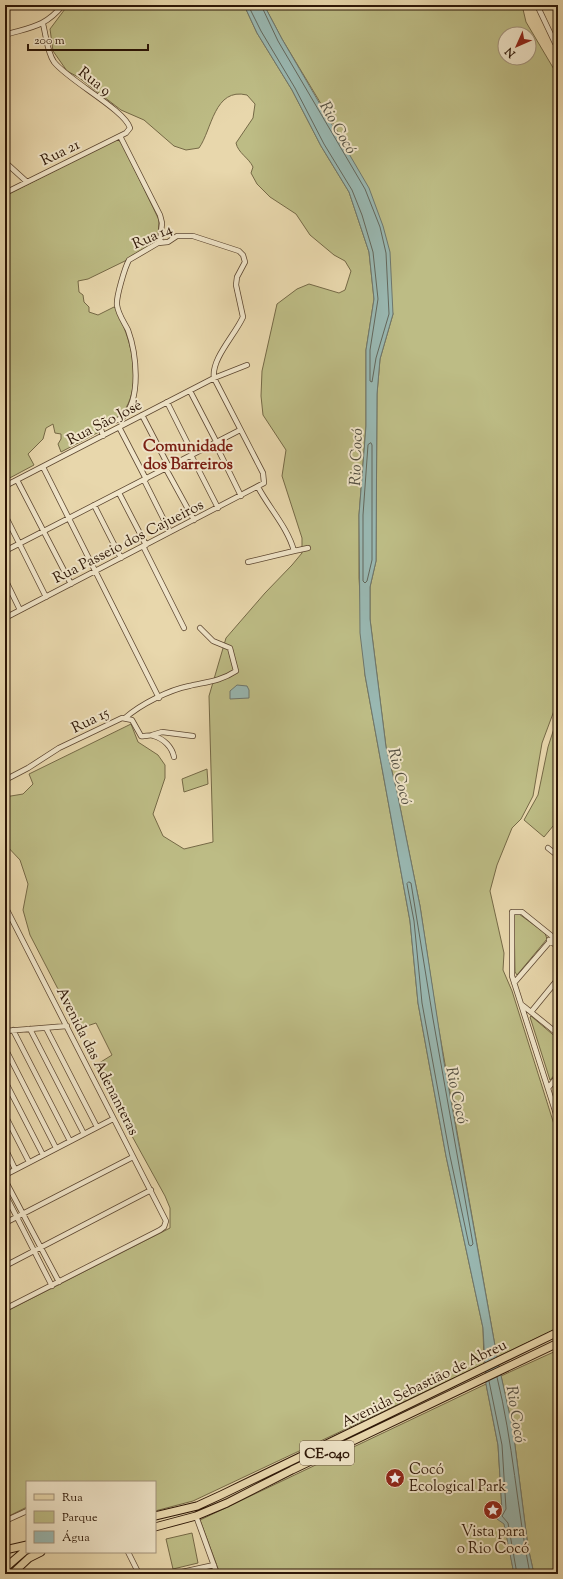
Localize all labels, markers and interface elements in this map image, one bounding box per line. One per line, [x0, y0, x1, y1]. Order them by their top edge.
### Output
scale bar [28, 26, 148, 52]
north arrow [497, 26, 537, 66]
text: 200 m [34, 32, 65, 50]
text: N [502, 43, 520, 62]
street label: Rua 9 [73, 63, 115, 102]
water label: Rio Cocó [312, 98, 361, 159]
street label: Rua 21 [38, 135, 84, 172]
street label: Rua 14 [129, 219, 176, 255]
street label: Rua São José [64, 395, 146, 451]
water label: Rio Cocó [345, 428, 370, 486]
district label: Comunidade dos Barreiros [143, 436, 234, 477]
street label: Rua Passeio dos Cajueiros [50, 495, 208, 590]
street label: Rua 15 [68, 703, 113, 739]
water label: Rio Cocó [380, 746, 417, 807]
street label: Avenida das Adenanteras [50, 984, 143, 1139]
water label: Rio Cocó [438, 1065, 473, 1126]
street label: Avenida Sebastião de Abreu [338, 1335, 511, 1434]
water label: Rio Cocó [499, 1384, 530, 1445]
road number: CE-040 [300, 1441, 354, 1465]
place label: Cocó Ecological Park [409, 1460, 506, 1498]
place icon: Cocó Ecological Park [384, 1467, 406, 1489]
legend [26, 1481, 156, 1553]
text: Rua [62, 1489, 83, 1507]
place icon: Vista para o Rio Cocó [482, 1499, 504, 1521]
text: Parque [62, 1509, 98, 1527]
place label: Vista para o Rio Cocó [457, 1522, 529, 1560]
text: Água [62, 1529, 90, 1547]

